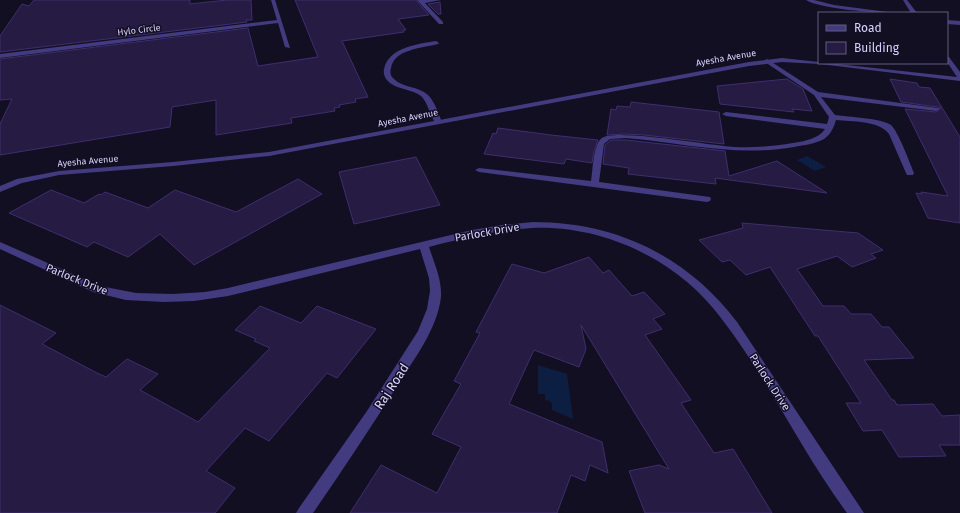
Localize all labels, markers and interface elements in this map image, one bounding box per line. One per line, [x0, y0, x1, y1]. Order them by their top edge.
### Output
legend [818, 12, 948, 64]
text: Road [854, 21, 882, 35]
street label: Hylo Circle [117, 22, 161, 38]
text: Building [854, 41, 900, 55]
street label: Ayesha Avenue [695, 48, 757, 68]
street label: Ayesha Avenue [377, 107, 439, 129]
street label: Ayesha Avenue [57, 153, 119, 169]
street label: Parlock Drive [454, 220, 520, 245]
street label: Parlock Drive [44, 261, 109, 298]
street label: Parlock Drive [746, 351, 793, 413]
street label: Raj Road [371, 360, 412, 412]

